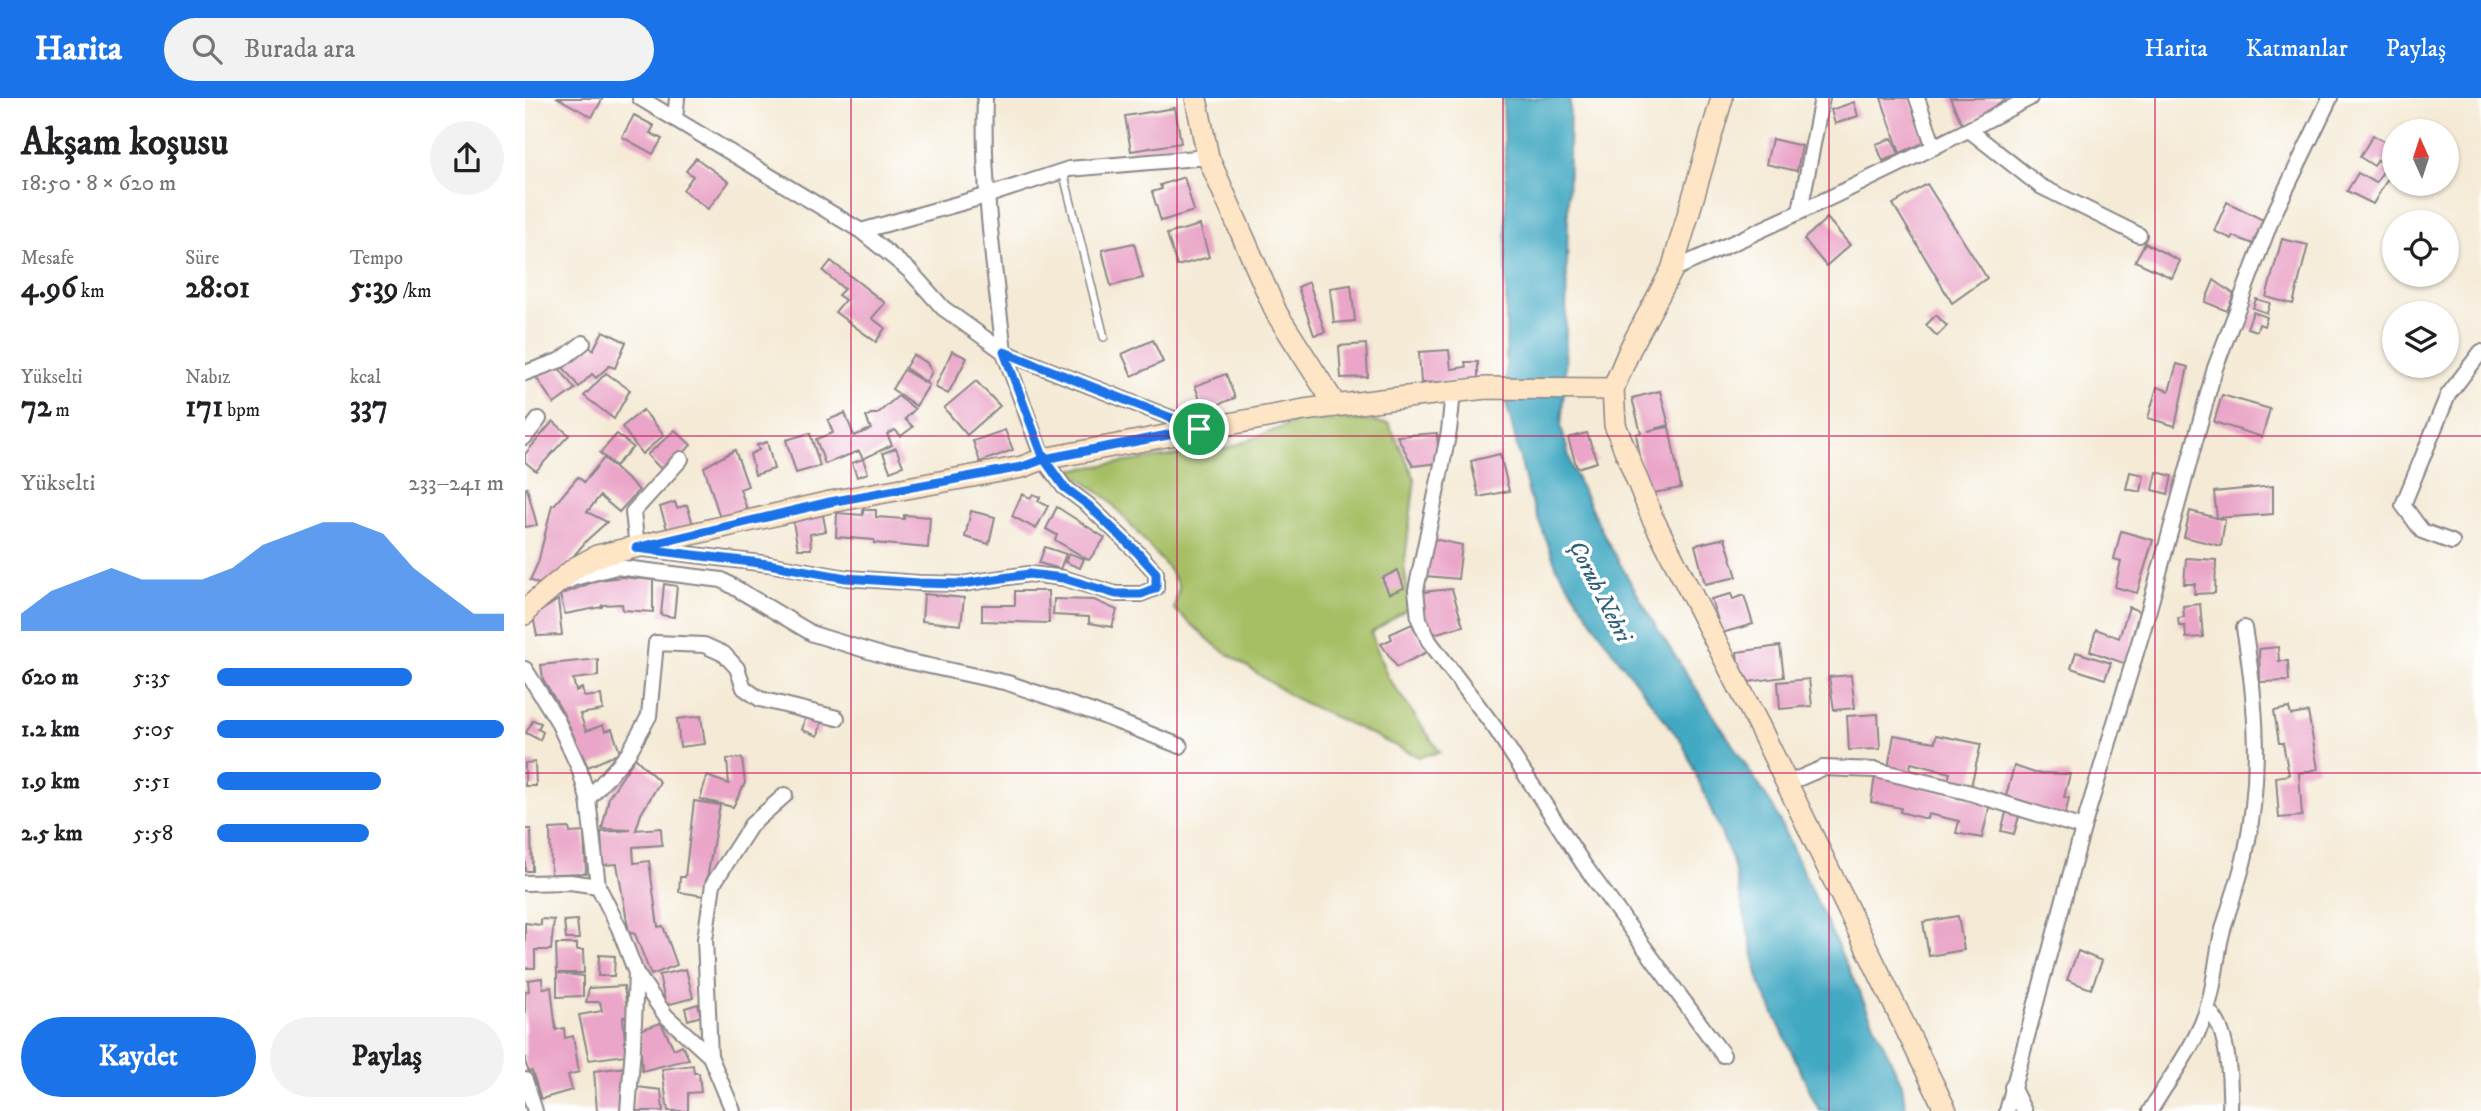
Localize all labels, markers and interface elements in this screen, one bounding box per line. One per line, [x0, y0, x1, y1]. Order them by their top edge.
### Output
search box [164, 18, 654, 81]
text: Harita [35, 29, 122, 70]
icon: search [188, 30, 226, 68]
text: Burada ara [244, 33, 355, 66]
text: Harita [2144, 34, 2208, 64]
text: Katmanlar [2246, 34, 2348, 64]
text: Paylaş [2386, 34, 2446, 64]
text: Akşam koşusu [21, 119, 229, 167]
north arrow [2382, 119, 2459, 196]
map controls [2382, 119, 2459, 378]
button: share [430, 121, 504, 195]
text: 18:50 · 8 × 620 m [21, 169, 176, 198]
button: locate [2382, 210, 2459, 287]
text: Mesafe [21, 247, 74, 270]
text: Süre [185, 247, 219, 270]
text: Tempo [350, 247, 403, 270]
text: 4.96 [21, 270, 77, 307]
text: 28:01 [185, 270, 250, 307]
text: 5:39 [350, 270, 399, 307]
text: km [77, 280, 104, 303]
text: /km [399, 280, 432, 303]
button: layers [2382, 301, 2459, 378]
text: Yükselti [21, 366, 82, 389]
text: Nabız [185, 366, 231, 389]
text: kcal [350, 366, 381, 389]
text: 72 [21, 389, 52, 426]
text: 171 [185, 389, 223, 426]
text: 337 [350, 389, 388, 426]
text: m [52, 399, 70, 422]
text: bpm [223, 399, 260, 422]
pin [1169, 399, 1229, 459]
icon: arrive [1180, 410, 1218, 448]
text: Yükselti [21, 469, 95, 498]
text: 233–241 m [408, 469, 504, 498]
water label: Çoruh Nehri [1562, 536, 1639, 649]
text: 620 m [21, 663, 79, 692]
text: 5:35 [133, 663, 170, 692]
text: 1.2 km [21, 715, 80, 744]
text: 5:05 [133, 715, 174, 744]
text: 1.9 km [21, 767, 80, 796]
text: 5:51 [133, 767, 170, 796]
text: 2.5 km [21, 819, 83, 848]
text: 5:58 [133, 819, 173, 848]
button: Kaydet [21, 1017, 256, 1097]
button: Paylaş [270, 1017, 504, 1097]

